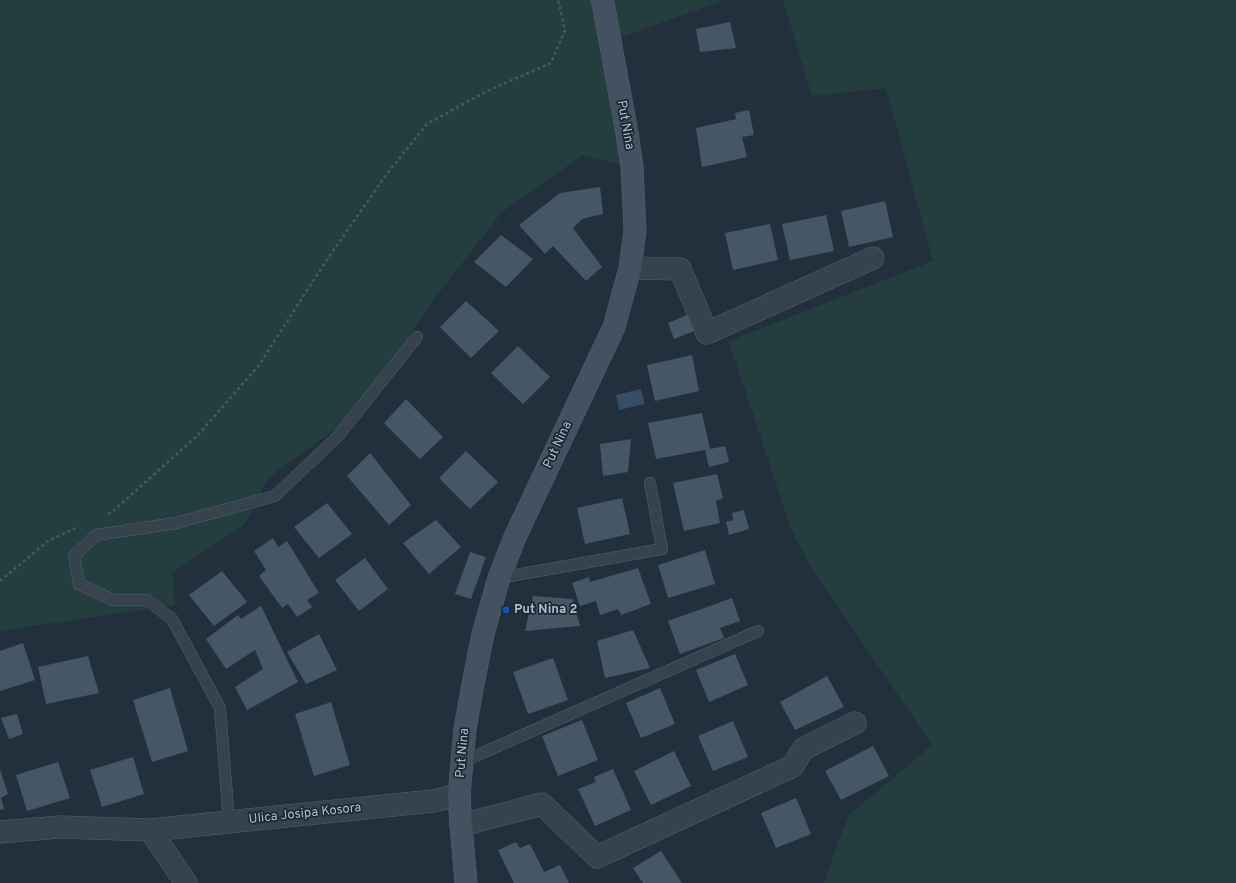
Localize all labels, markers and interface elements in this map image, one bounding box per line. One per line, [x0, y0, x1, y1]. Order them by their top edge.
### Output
street label: Put Nina [613, 99, 637, 151]
street label: Put Nina [540, 419, 576, 471]
place label: Put Nina 2 [514, 602, 578, 618]
marker: Put Nina 2 [501, 605, 511, 615]
street label: Put Nina [453, 727, 473, 779]
street label: Ulica Josipa Kosora [248, 800, 362, 828]

